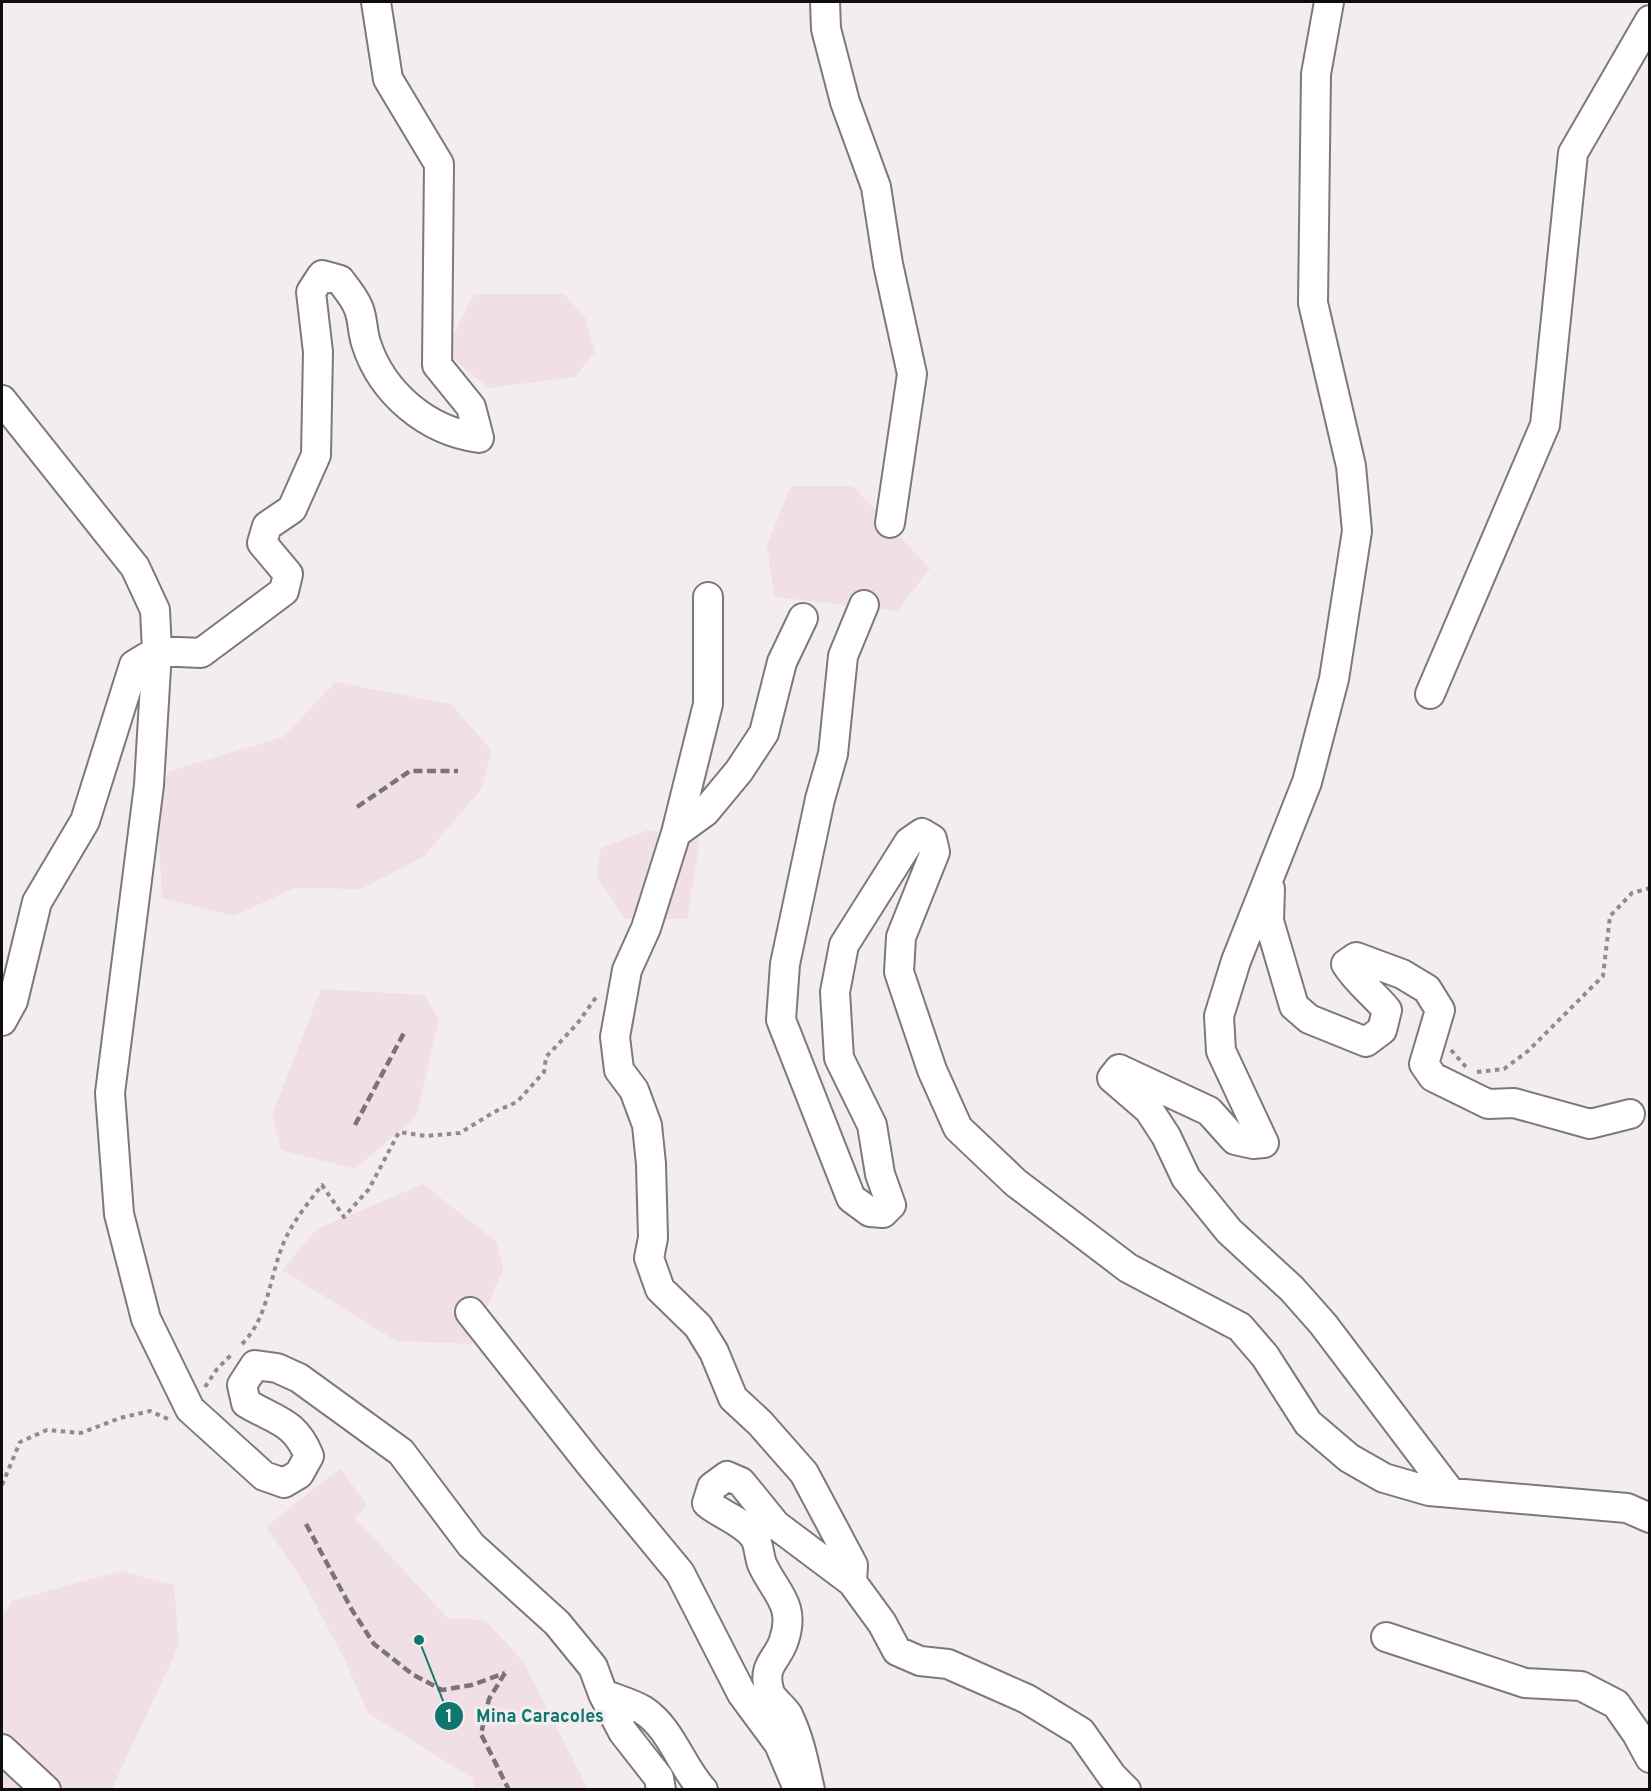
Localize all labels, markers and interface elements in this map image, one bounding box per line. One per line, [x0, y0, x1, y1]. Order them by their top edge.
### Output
callout: Mina Caracoles [434, 1698, 616, 1734]
text: 1 [445, 1706, 453, 1729]
text: Mina Caracoles [476, 1706, 604, 1729]

